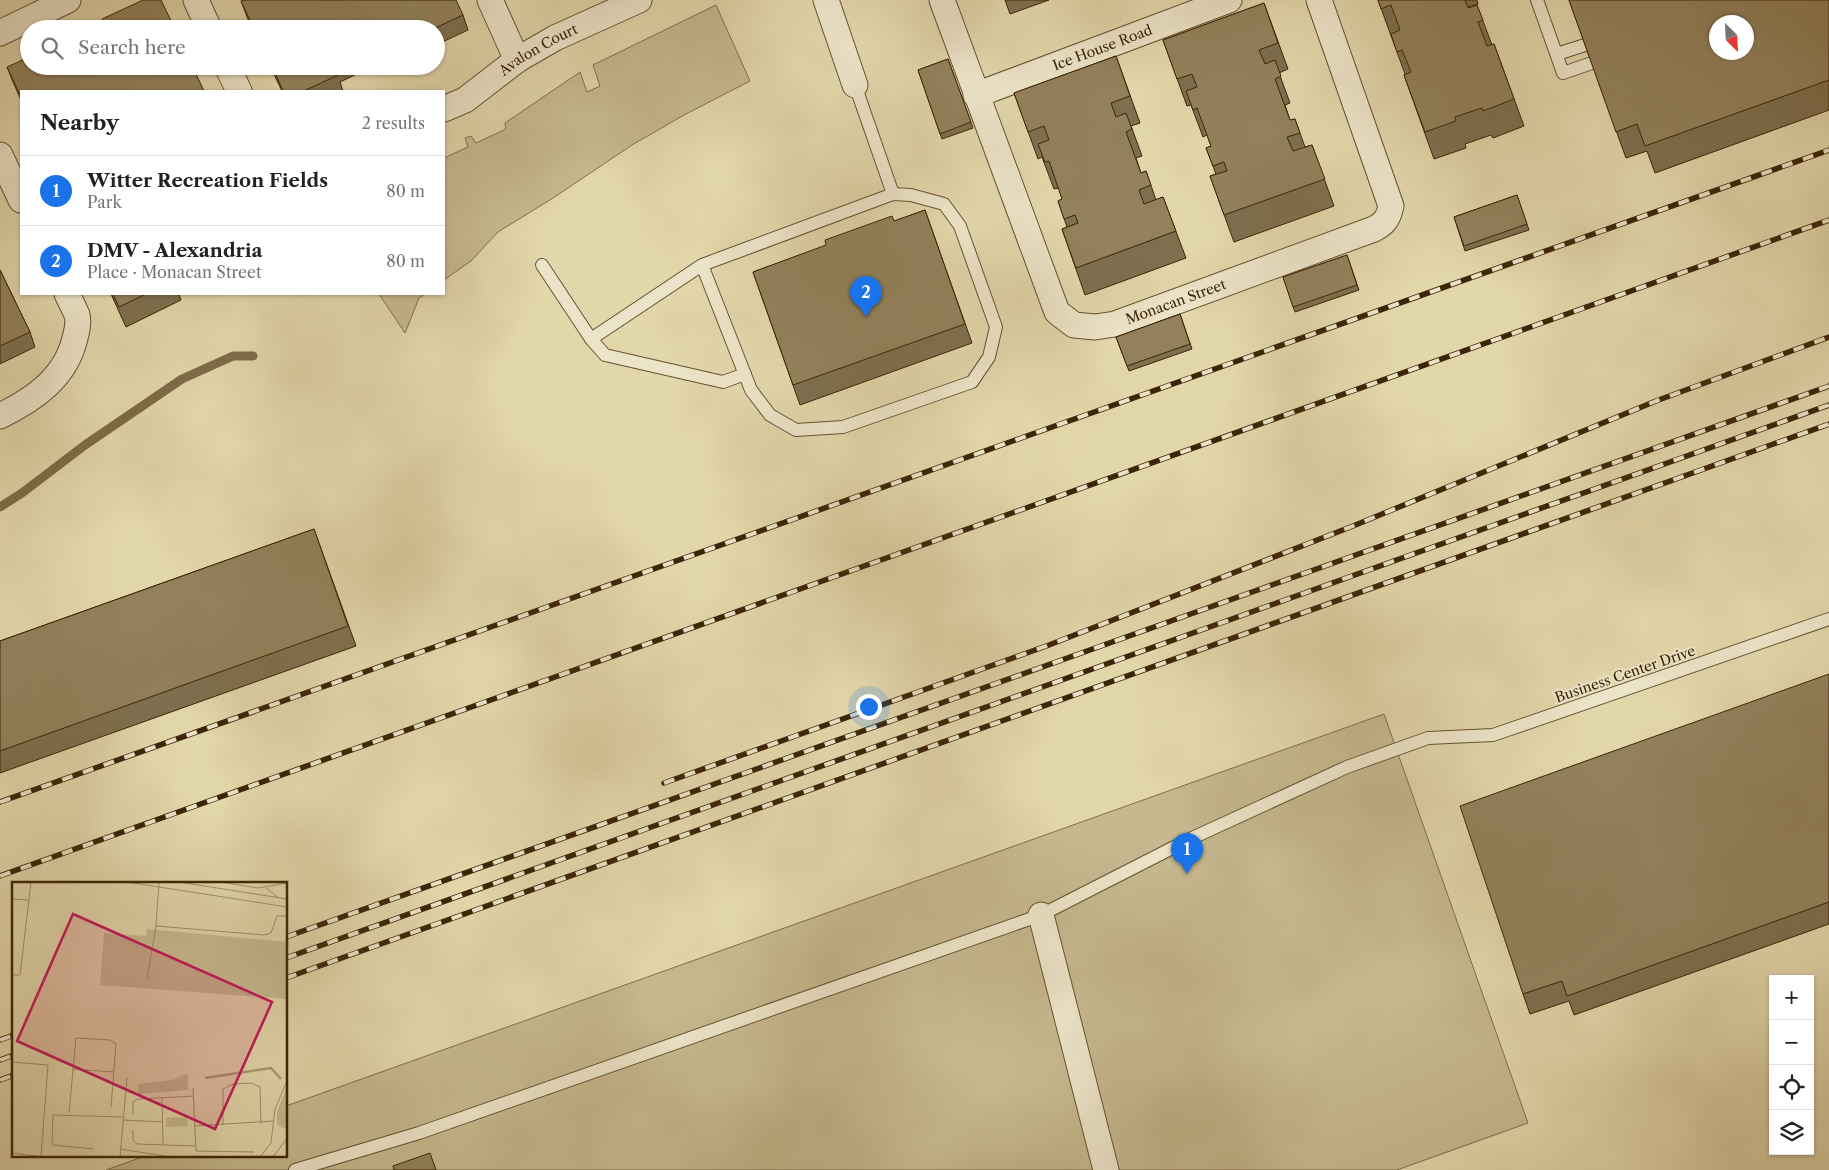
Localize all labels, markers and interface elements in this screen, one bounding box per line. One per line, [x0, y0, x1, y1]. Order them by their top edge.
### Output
north arrow [1709, 15, 1754, 60]
search box [20, 20, 445, 75]
street label: Avalon Court [494, 20, 580, 80]
street label: Ice House Road [1050, 20, 1155, 74]
icon: search [38, 34, 66, 62]
text: Search here [78, 36, 186, 59]
text: Nearby [40, 110, 119, 135]
text: 2 results [362, 113, 425, 133]
text: Witter Recreation Fields [87, 169, 328, 192]
text: 1 [52, 181, 60, 201]
text: 80 m [386, 181, 425, 201]
text: Park [87, 192, 122, 212]
text: DMV - Alexandria [87, 239, 263, 262]
text: 2 [51, 251, 61, 271]
text: 80 m [386, 251, 425, 271]
text: Place · Monacan Street [87, 262, 262, 282]
street label: Monacan Street [1123, 275, 1228, 328]
pin: 2 [850, 276, 882, 317]
street label: Business Center Drive [1552, 641, 1698, 706]
your location [856, 694, 882, 720]
pin: 1 [1171, 833, 1203, 874]
inset map [12, 882, 288, 1158]
map controls [1769, 975, 1814, 1155]
button: + [1769, 975, 1814, 1020]
button: − [1769, 1020, 1814, 1065]
button: locate [1769, 1065, 1814, 1110]
button: layers [1769, 1110, 1814, 1155]

